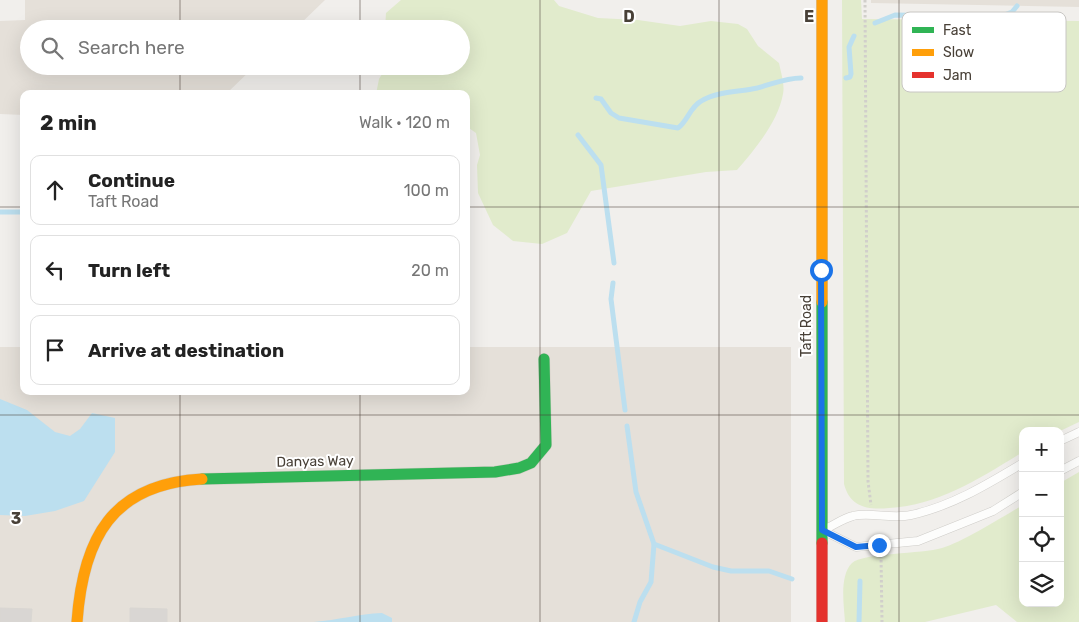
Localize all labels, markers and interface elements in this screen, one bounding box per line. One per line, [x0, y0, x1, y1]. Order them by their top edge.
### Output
text: D [623, 7, 635, 26]
text: E [804, 7, 814, 26]
legend [902, 12, 1066, 92]
search box [20, 20, 470, 75]
text: Fast [943, 22, 972, 39]
icon: search [38, 34, 66, 62]
text: Search here [78, 36, 185, 59]
text: Slow [943, 44, 974, 61]
text: Jam [943, 67, 972, 84]
text: 2 min [40, 110, 97, 135]
text: Walk · 120 m [359, 113, 450, 132]
text: Continue [88, 169, 175, 192]
icon: ahead [41, 176, 69, 204]
text: 100 m [404, 181, 449, 200]
text: Taft Road [88, 192, 159, 211]
icon: left [41, 256, 69, 284]
text: Turn left [88, 259, 170, 282]
route start [810, 259, 833, 282]
text: 20 m [411, 261, 449, 280]
street label: Taft Road [798, 295, 815, 357]
icon: arrive [41, 336, 69, 364]
text: Arrive at destination [88, 339, 284, 362]
map controls [1019, 427, 1064, 607]
button: + [1019, 427, 1064, 472]
street label: Danyas Way [276, 452, 354, 471]
button: − [1019, 472, 1064, 517]
text: 3 [11, 509, 21, 528]
button: locate [1019, 517, 1064, 562]
route end [868, 534, 891, 557]
button: layers [1019, 562, 1064, 607]

